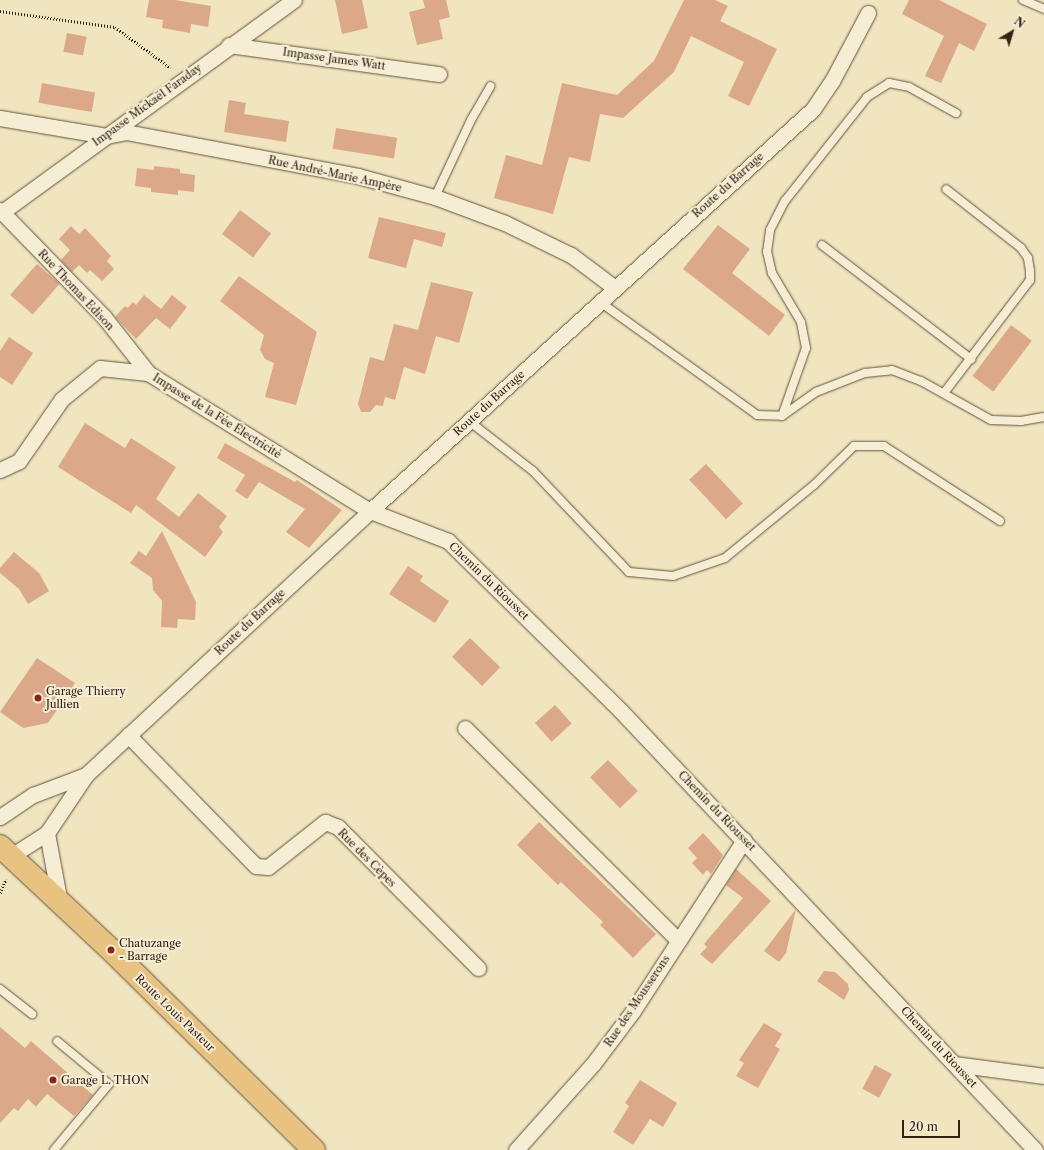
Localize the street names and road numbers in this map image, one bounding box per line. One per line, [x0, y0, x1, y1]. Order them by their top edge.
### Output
street label: Impasse James Watt [282, 45, 386, 73]
street label: Impasse Mickaël Faraday [90, 61, 204, 149]
street label: Route du Barrage [690, 150, 766, 220]
street label: Rue André-Marie Ampère [267, 153, 403, 195]
street label: Rue Thomas Edison [35, 247, 117, 333]
street label: Route du Barrage [451, 368, 527, 438]
street label: Impasse de la Fée Électricité [150, 371, 284, 461]
street label: Chemin du Riousset [446, 539, 532, 623]
street label: Route du Barrage [212, 586, 288, 658]
street label: Chemin du Riousset [675, 768, 759, 854]
street label: Rue des Cèpes [335, 826, 399, 890]
street label: Rue des Mousserons [601, 953, 673, 1049]
street label: Route Louis Pasteur [133, 972, 217, 1054]
street label: Chemin du Riousset [898, 1004, 980, 1090]

